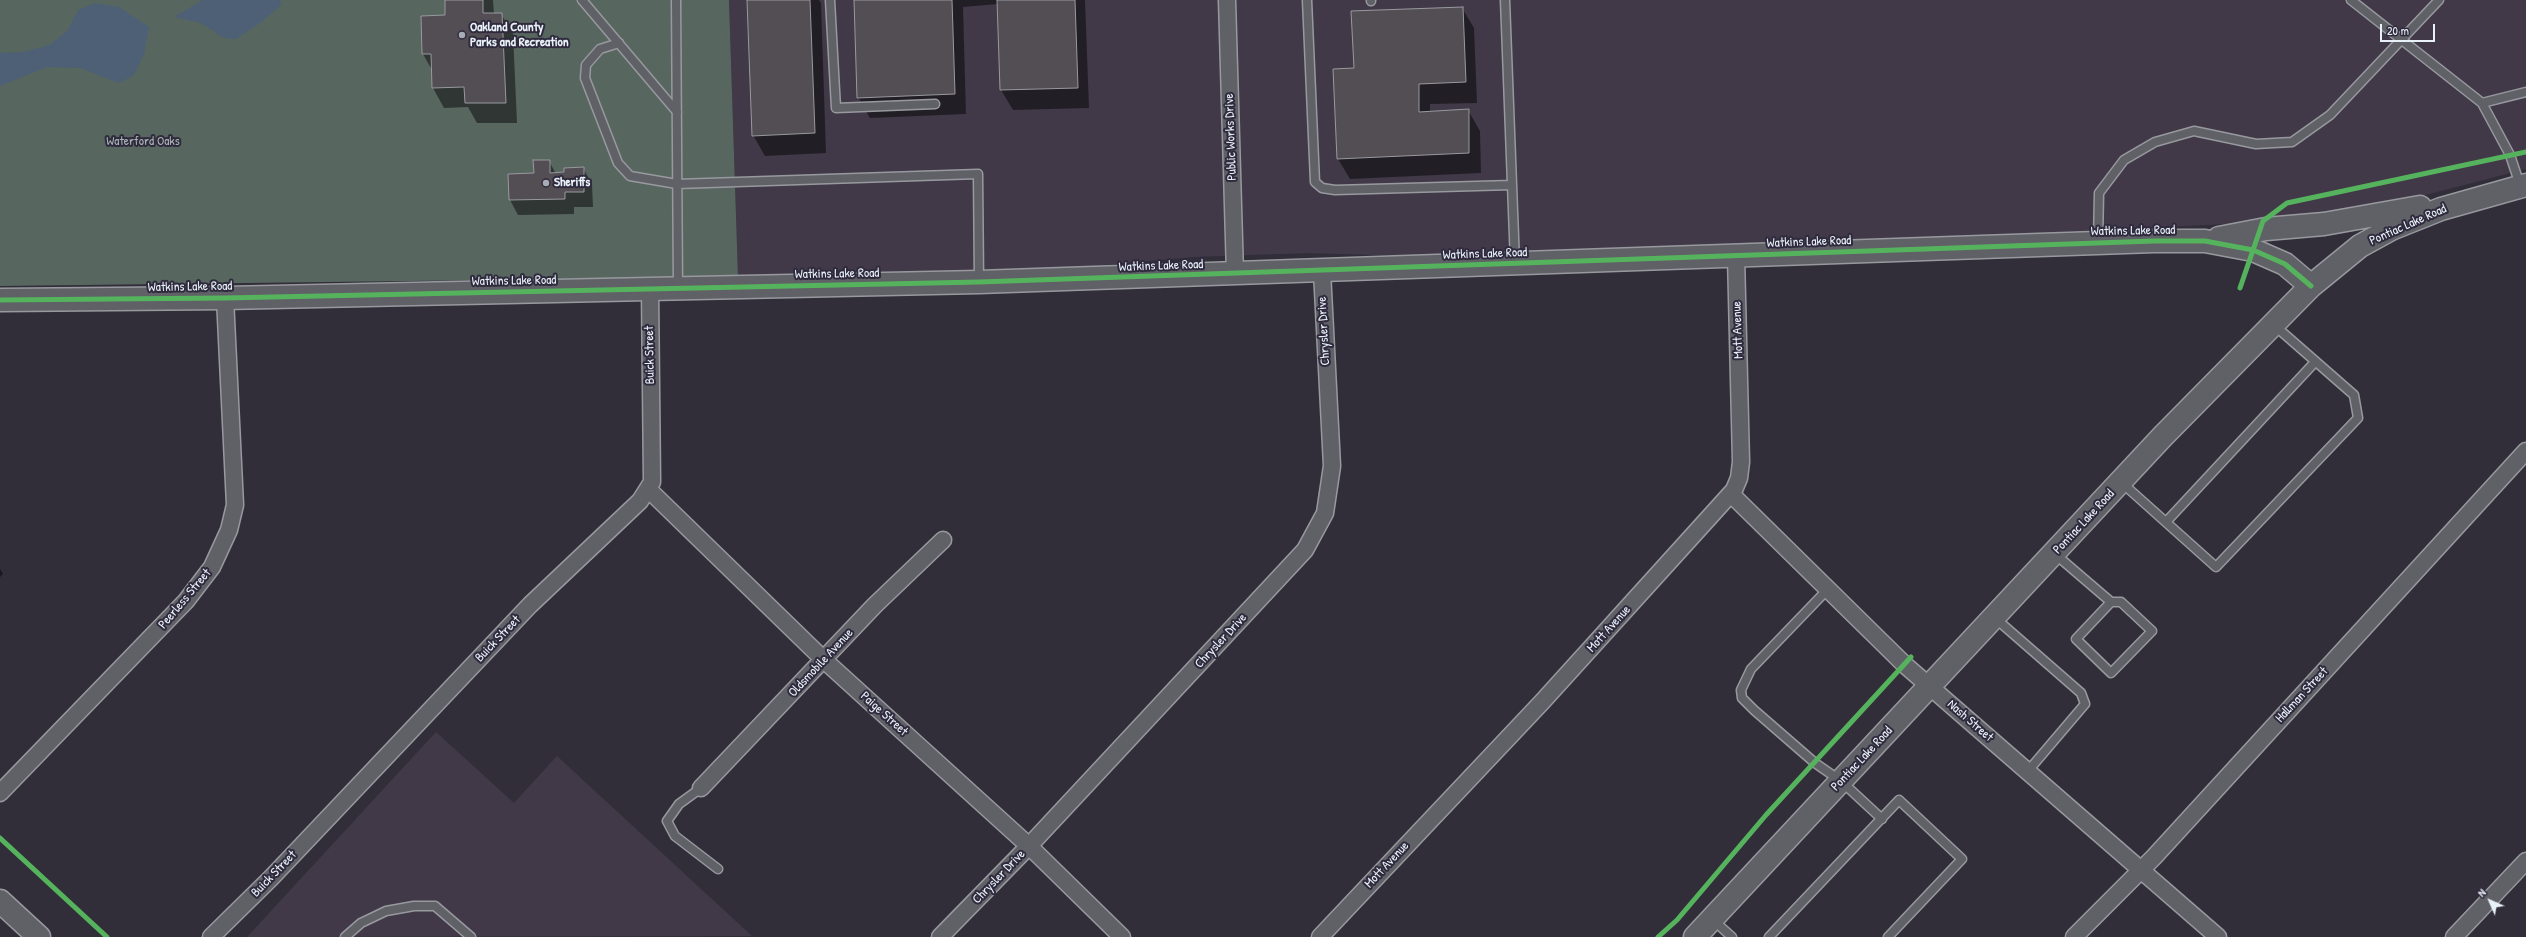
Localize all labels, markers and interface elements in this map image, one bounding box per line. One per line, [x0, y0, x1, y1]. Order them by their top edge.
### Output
scale bar [2382, 16, 2437, 42]
place label: Oakland County Parks and Recreation [470, 20, 569, 51]
text: 20 m [2387, 22, 2409, 39]
marker: Oakland County Parks and Recreation [457, 30, 467, 40]
street label: Public Works Drive [1222, 93, 1240, 181]
park label: Waterford Oaks [106, 134, 180, 150]
place label: Sheriffs [554, 175, 590, 191]
marker: Sheriffs [541, 178, 551, 188]
street label: Pontiac Lake Road [2367, 201, 2449, 249]
street label: Watkins Lake Road [2091, 222, 2175, 240]
street label: Watkins Lake Road [1766, 233, 1852, 251]
street label: Watkins Lake Road [1442, 245, 1528, 263]
street label: Watkins Lake Road [1118, 257, 1204, 275]
street label: Watkins Lake Road [795, 265, 879, 283]
street label: Watkins Lake Road [472, 272, 556, 290]
street label: Watkins Lake Road [148, 278, 232, 296]
street label: Chrysler Drive [1314, 296, 1334, 366]
street label: Mott Avenue [1729, 301, 1747, 359]
street label: Buick Street [642, 326, 658, 384]
street label: Pontiac Lake Road [2050, 486, 2118, 558]
street label: Peerless Street [155, 566, 215, 632]
street label: Mott Avenue [1584, 602, 1634, 656]
street label: Chrysler Drive [1192, 610, 1250, 672]
street label: Buick Street [472, 613, 524, 665]
street label: Oldsmobile Avenue [785, 626, 857, 700]
street label: Hallman Street [2272, 664, 2332, 726]
street label: Paige Street [857, 689, 911, 739]
street label: Nash Street [1944, 697, 1996, 745]
street label: Pontiac Lake Road [1828, 723, 1896, 795]
street label: Mott Avenue [1362, 839, 1412, 891]
street label: Chrysler Drive [969, 847, 1029, 907]
street label: Buick Street [248, 848, 300, 900]
north arrow [2470, 881, 2510, 921]
text: N [2474, 885, 2489, 900]

